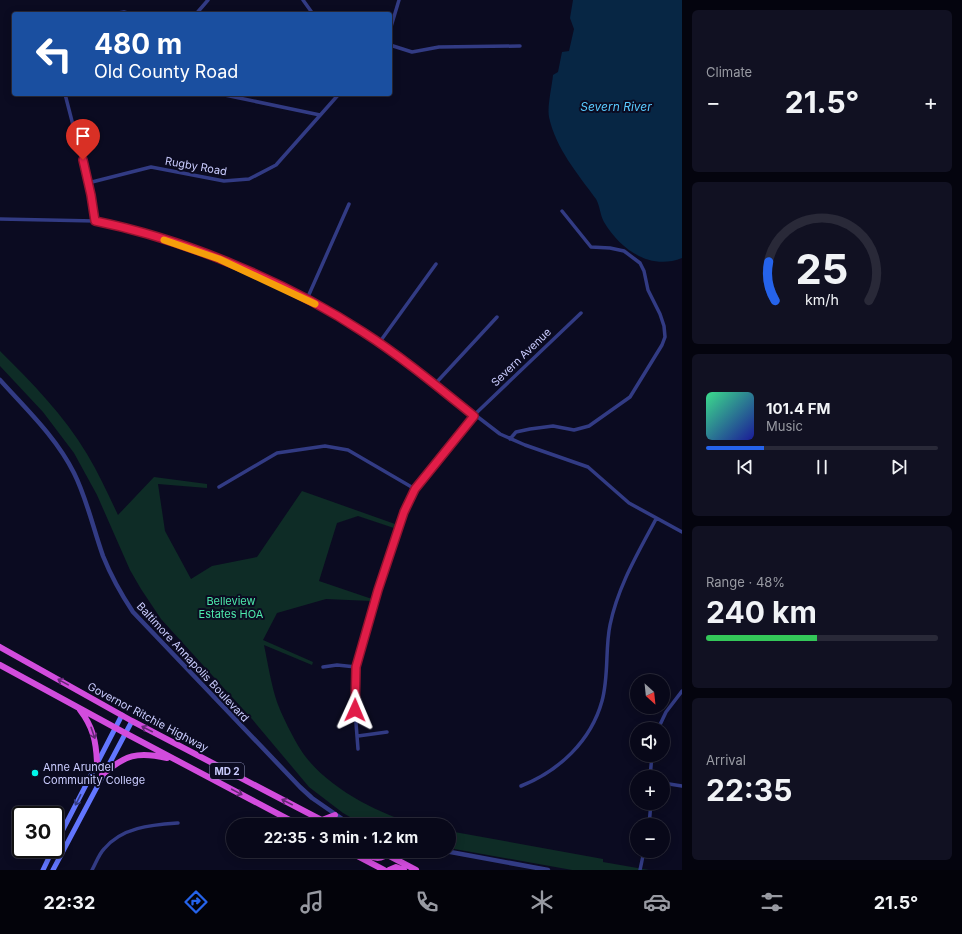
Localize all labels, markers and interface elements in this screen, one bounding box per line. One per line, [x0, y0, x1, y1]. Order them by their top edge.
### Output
text: 480 m [94, 27, 182, 61]
icon: left [28, 28, 80, 80]
text: Old County Road [94, 61, 238, 82]
text: Climate [706, 64, 752, 80]
text: 21.5° [785, 84, 859, 120]
text: − [706, 89, 721, 115]
text: + [923, 89, 938, 115]
water label: Severn River [580, 99, 652, 114]
pin [66, 119, 100, 160]
icon: arrive [72, 125, 94, 147]
street label: Rugby Road [164, 154, 228, 178]
text: 25 [796, 244, 848, 294]
text: km/h [805, 291, 839, 308]
street label: Severn Avenue [488, 325, 554, 389]
text: 101.4 FM [766, 399, 831, 418]
text: Music [766, 418, 803, 434]
icon: previous [734, 456, 756, 478]
icon: pause [811, 456, 833, 478]
icon: next [888, 456, 910, 478]
text: Range · 48% [706, 574, 785, 590]
park label: Belleview Estates HOA [199, 594, 264, 621]
text: 240 km [706, 594, 817, 630]
street label: Baltimore Annapolis Boulevard [134, 599, 252, 725]
north arrow [630, 674, 670, 714]
map controls [630, 674, 670, 858]
one-way arrow [57, 678, 69, 686]
street label: Governor Ritchie Highway [85, 679, 211, 755]
position arrow [334, 689, 376, 731]
button: sound [630, 722, 670, 762]
one-way arrow [141, 725, 153, 733]
one-way arrow [90, 726, 97, 739]
text: Arrival [706, 752, 746, 768]
place label: Anne Arundel Community College [43, 760, 145, 787]
road number: MD 2 [210, 763, 244, 779]
marker: Anne Arundel Community College [30, 768, 40, 778]
button: + [630, 770, 670, 810]
text: 22:35 [706, 772, 792, 808]
one-way arrow [230, 789, 242, 796]
one-way arrow [74, 794, 81, 806]
one-way arrow [281, 798, 293, 806]
speed limit sign: 30 [12, 806, 64, 858]
button: − [630, 818, 670, 858]
text: 22:35 · 3 min · 1.2 km [264, 828, 418, 847]
icon: directions [182, 888, 210, 916]
icon: music [298, 888, 326, 916]
icon: phone [413, 888, 441, 916]
icon: climate [528, 888, 556, 916]
icon: car [643, 888, 671, 916]
icon: filters [758, 888, 786, 916]
text: 22:32 [44, 892, 95, 913]
text: 21.5° [874, 892, 918, 913]

